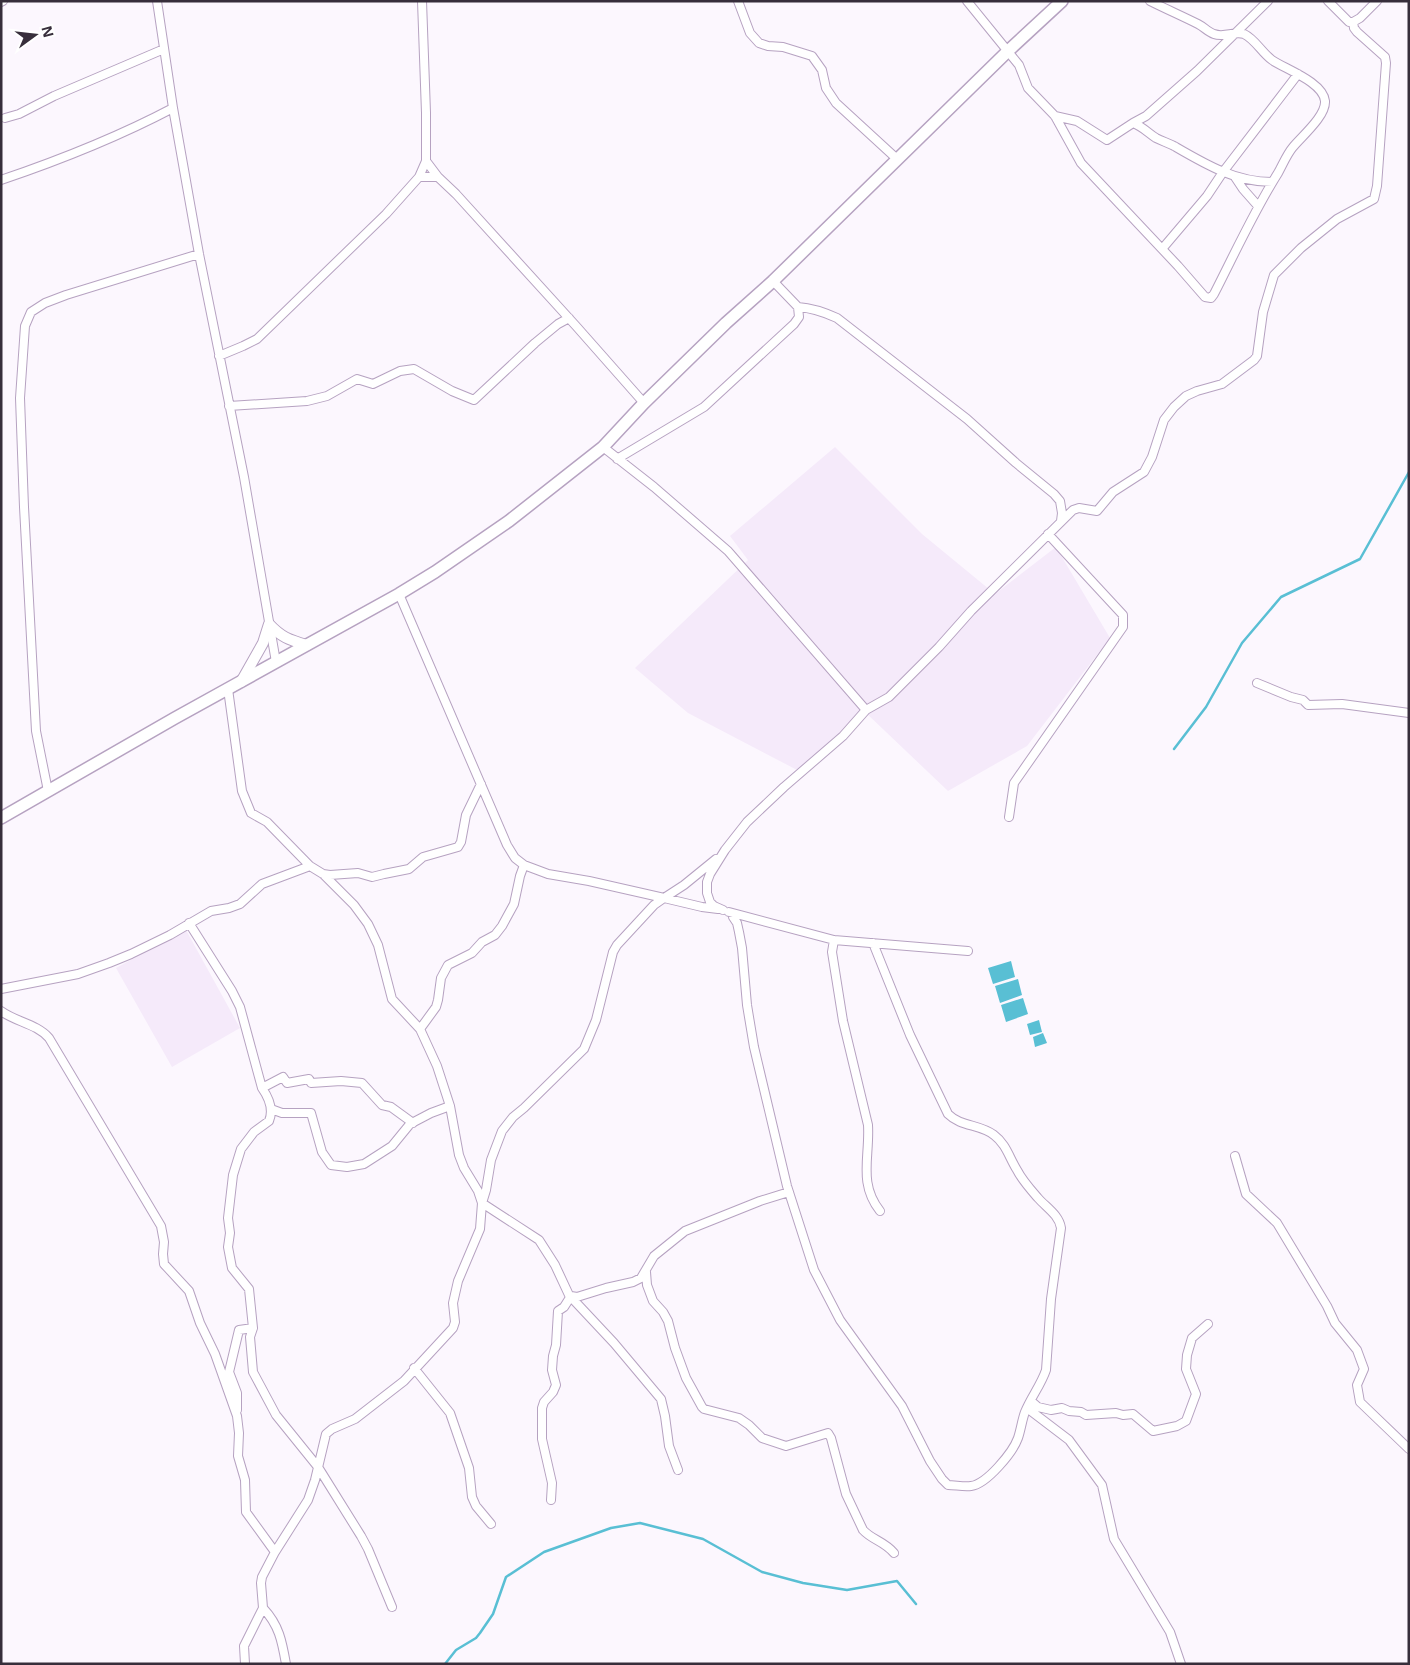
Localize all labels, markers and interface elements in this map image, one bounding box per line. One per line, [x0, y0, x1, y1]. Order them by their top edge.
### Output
north arrow [10, 10, 60, 60]
text: N [37, 24, 59, 39]

